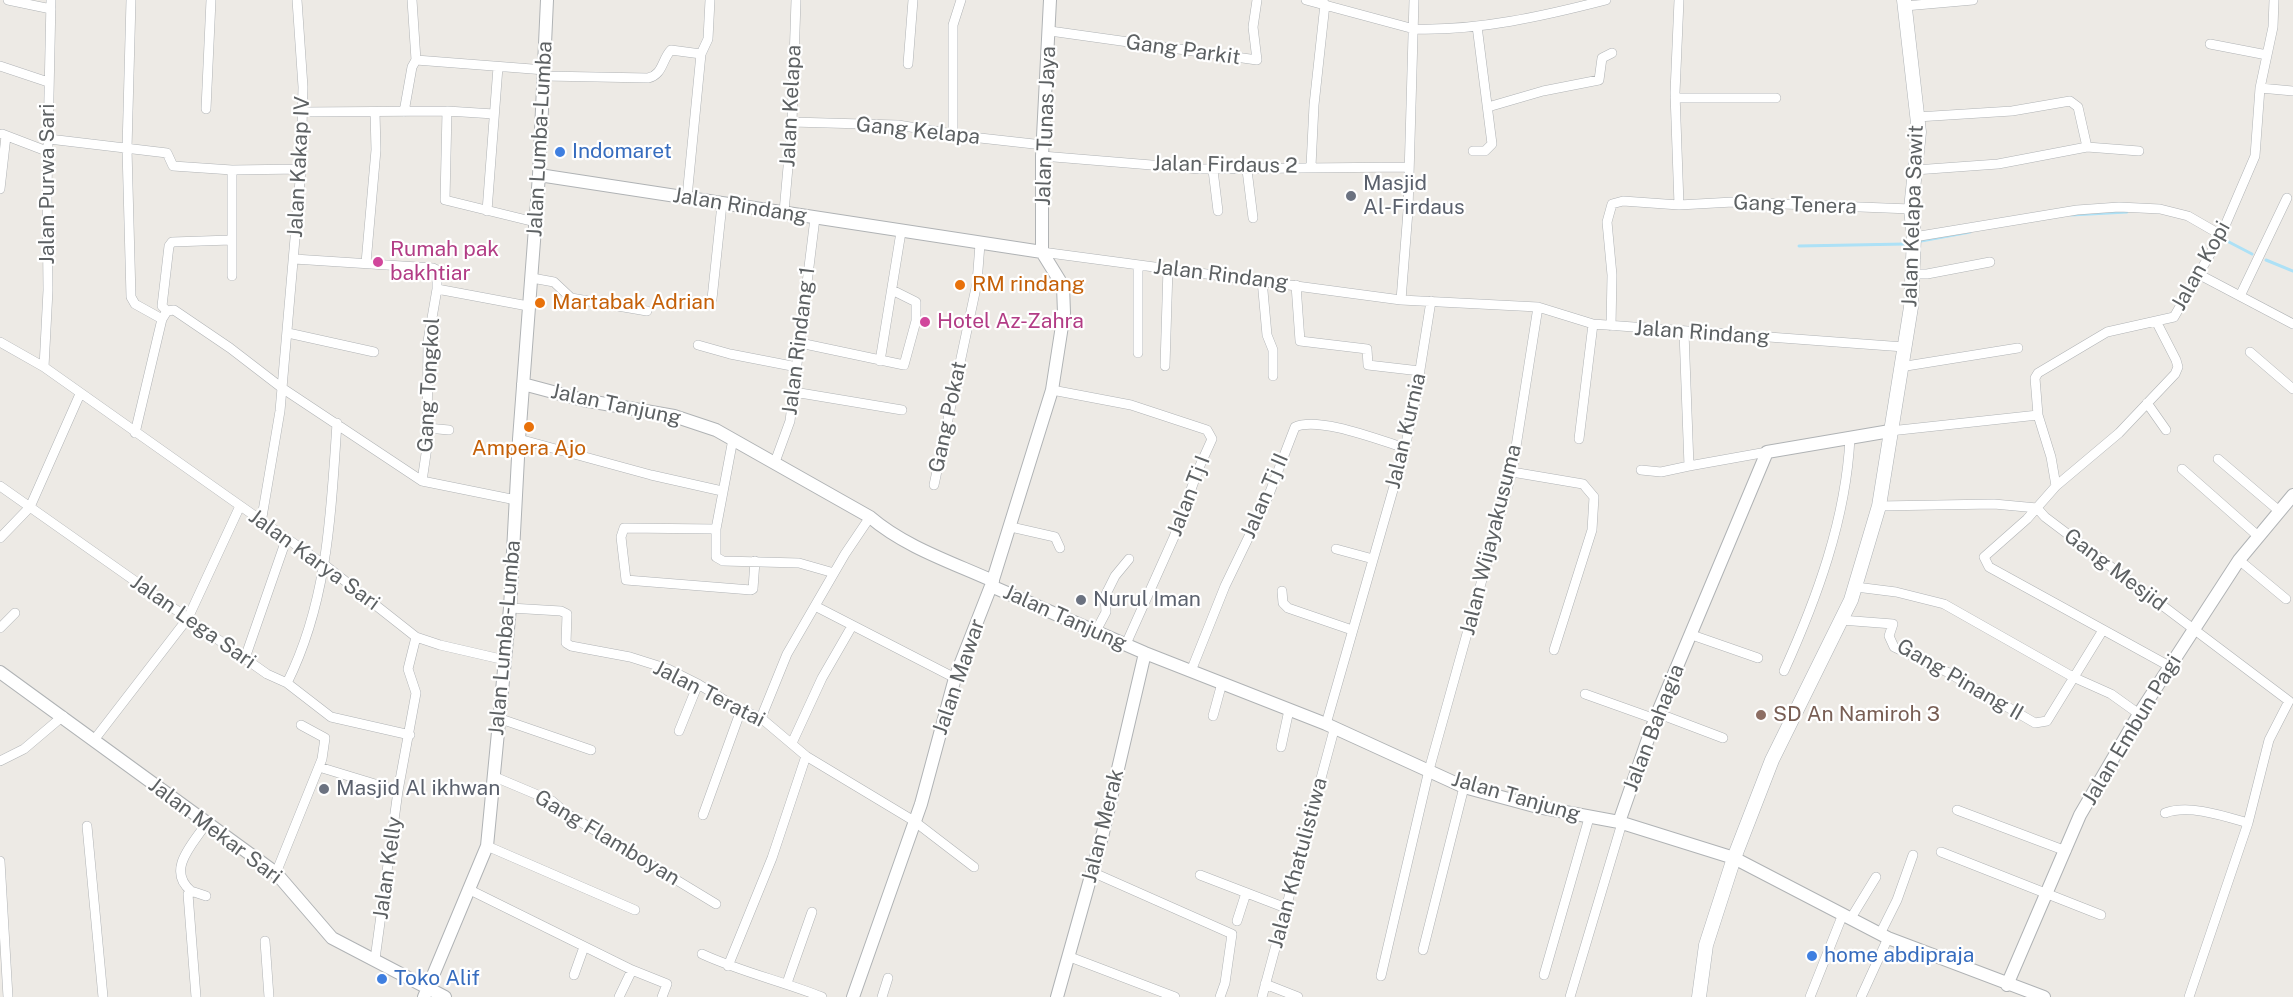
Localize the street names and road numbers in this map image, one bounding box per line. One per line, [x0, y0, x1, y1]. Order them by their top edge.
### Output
street label: Gang Parkit [1124, 29, 1242, 71]
street label: Jalan Lumba-Lumba [522, 40, 558, 238]
street label: Jalan Kelapa [775, 44, 807, 168]
street label: Jalan Tunas Jaya [1031, 46, 1061, 206]
street label: Jalan Kakap IV [283, 96, 315, 238]
street label: Jalan Purwa Sari [35, 104, 61, 264]
street label: Gang Kelapa [855, 112, 981, 150]
street label: Jalan Kelapa Sawit [1897, 124, 1929, 308]
street label: Jalan Firdaus 2 [1152, 151, 1298, 179]
street label: Jalan Rindang [671, 183, 809, 229]
street label: Gang Tenera [1733, 190, 1857, 220]
street label: Jalan Kopi [2166, 217, 2236, 315]
street label: Jalan Rindang [1152, 254, 1290, 296]
street label: Jalan Rindang 1 [777, 265, 821, 417]
street label: Jalan Rindang [1633, 316, 1771, 350]
street label: Gang Tongkol [413, 317, 445, 453]
street label: Gang Pokat [924, 359, 972, 475]
street label: Jalan Kurnia [1380, 371, 1432, 491]
street label: Jalan Tanjung [548, 379, 684, 431]
street label: Jalan Wijayakusuma [1455, 442, 1527, 638]
street label: Jalan Tj II [1236, 450, 1294, 542]
street label: Jalan Tj I [1162, 452, 1216, 540]
street label: Jalan Karya Sari [244, 504, 384, 616]
street label: Gang Mesjid [2059, 523, 2171, 617]
street label: Jalan Lumba-Lumba [484, 539, 526, 737]
street label: Jalan Lega Sari [126, 570, 260, 674]
street label: Jalan Tanjung [999, 579, 1131, 657]
street label: Jalan Mawar [927, 616, 991, 738]
street label: Gang Pinang II [1892, 634, 2028, 726]
street label: Jalan Embun Pagi [2077, 650, 2187, 810]
street label: Jalan Teratai [649, 655, 769, 733]
street label: Jalan Bahagia [1618, 661, 1690, 795]
street label: Jalan Merak [1077, 766, 1129, 886]
street label: Jalan Tanjung [1449, 767, 1583, 827]
street label: Jalan Mekar Sari [143, 773, 287, 889]
street label: Jalan Khatulistiwa [1263, 775, 1333, 951]
street label: Gang Flamboyan [530, 785, 684, 891]
street label: Jalan Kelly [368, 815, 408, 921]

